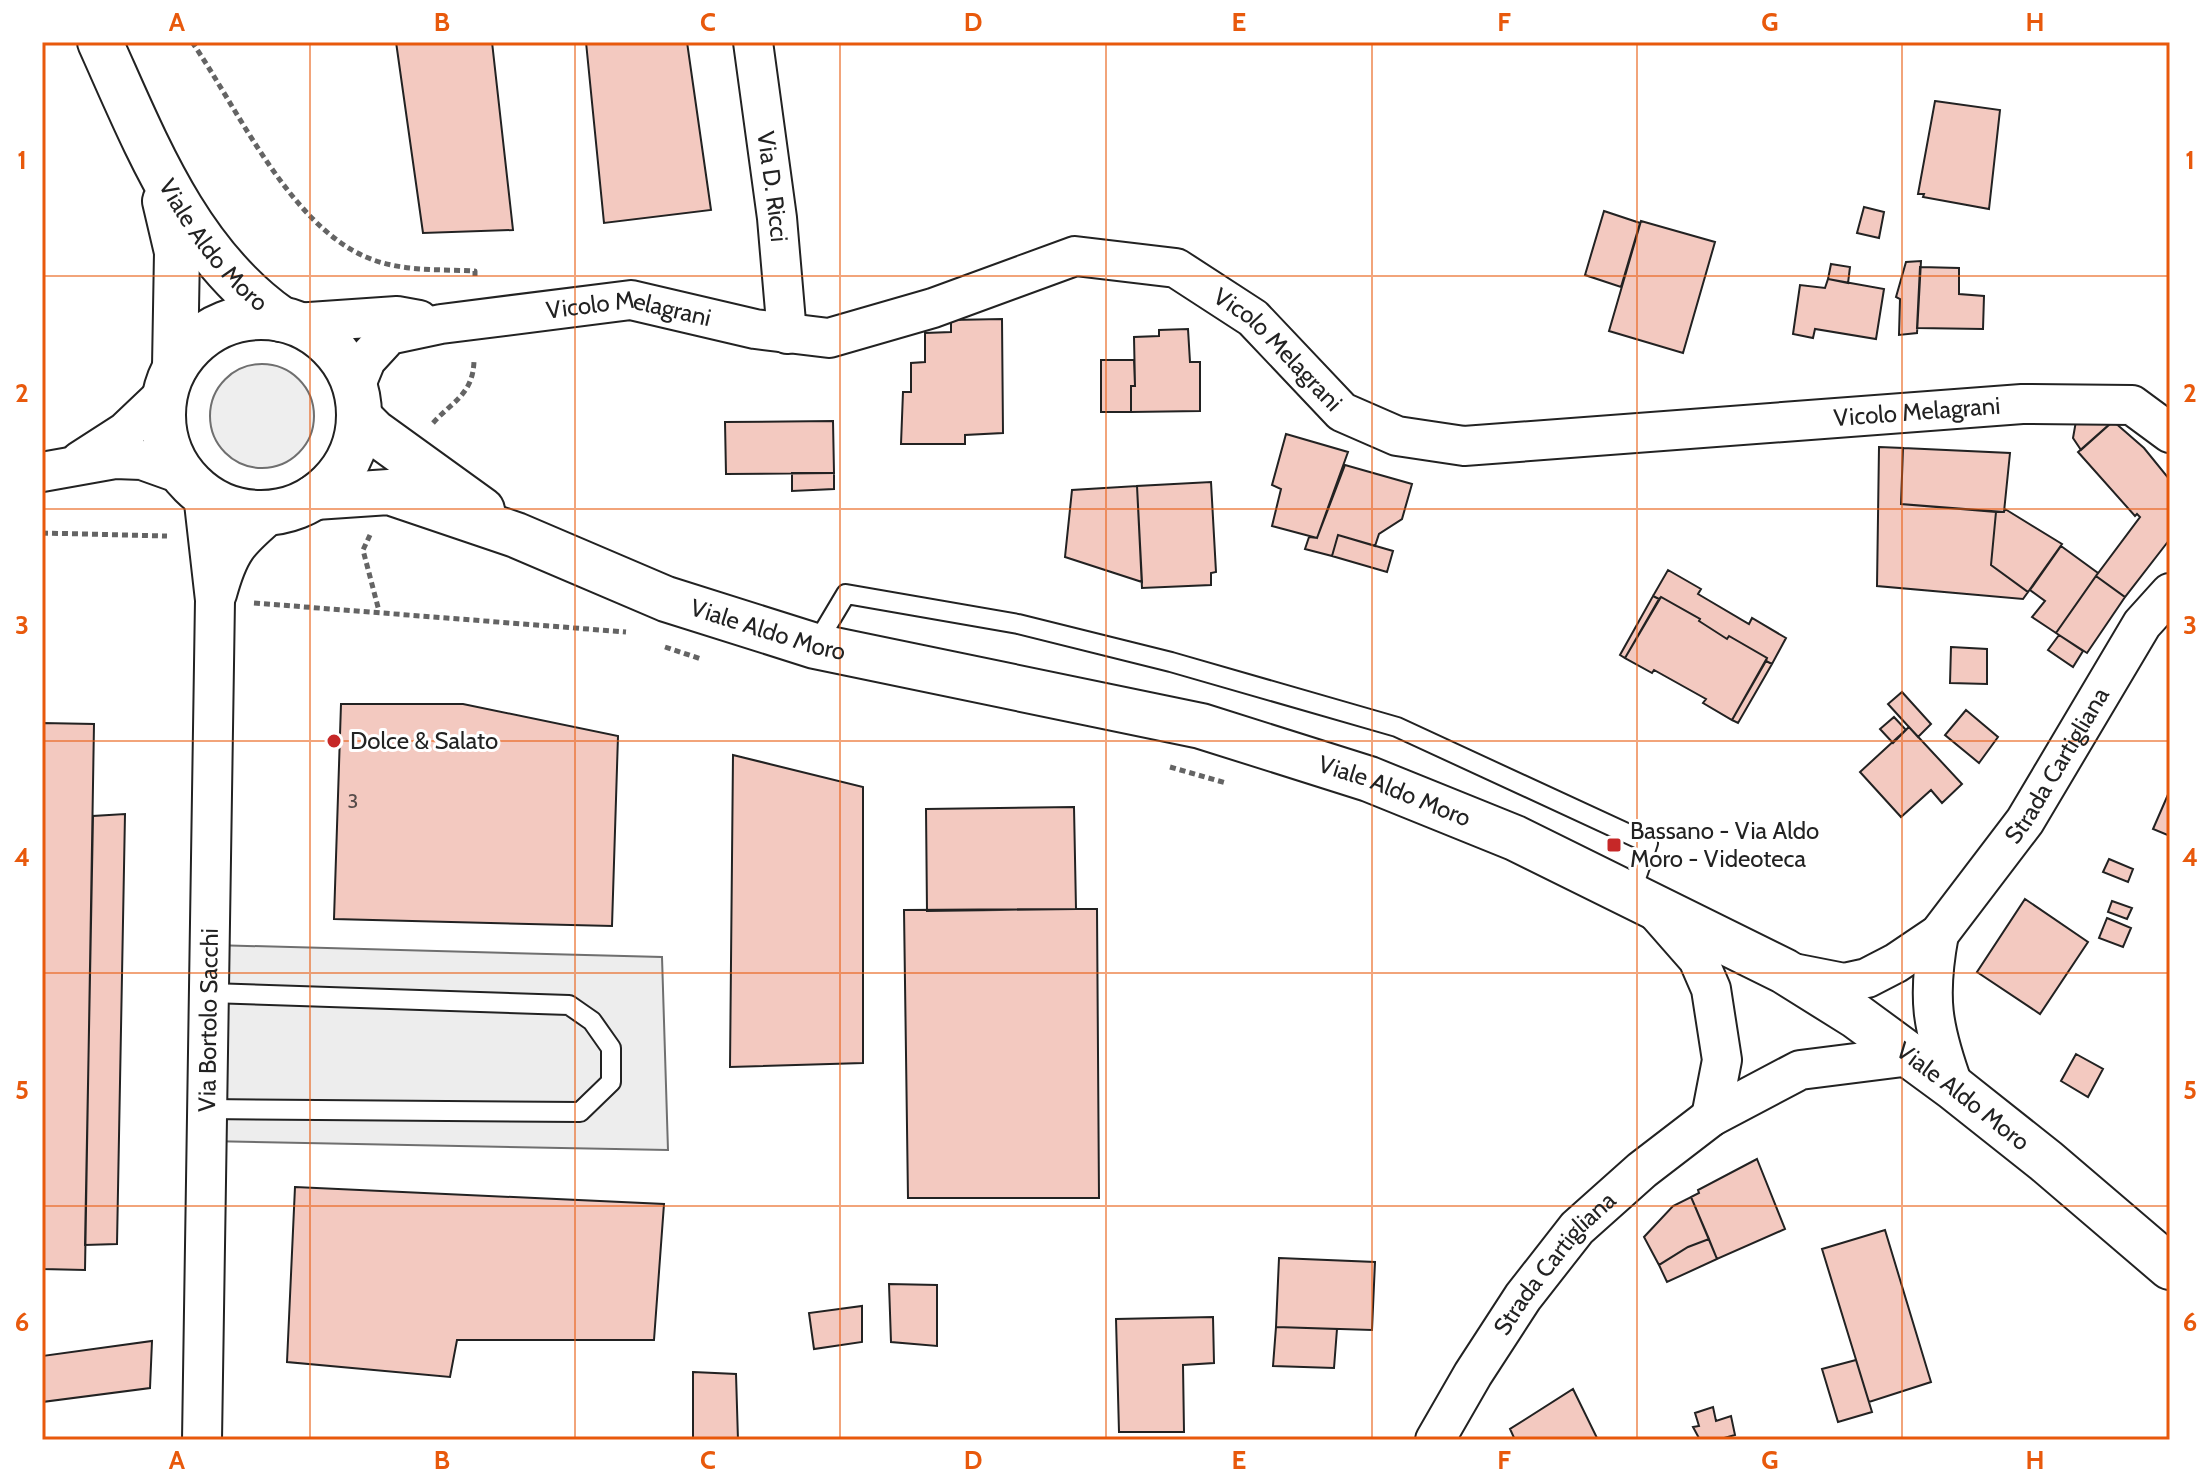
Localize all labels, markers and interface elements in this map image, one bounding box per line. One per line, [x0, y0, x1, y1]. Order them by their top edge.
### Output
text: A [169, 6, 186, 38]
text: B [434, 6, 450, 38]
text: C [700, 6, 716, 38]
text: D [964, 6, 982, 38]
text: E [1232, 6, 1246, 38]
text: F [1497, 6, 1511, 38]
text: G [1761, 6, 1779, 38]
text: H [2026, 6, 2044, 38]
street label: Via D. Ricci [751, 129, 794, 243]
text: 1 [17, 144, 27, 176]
text: 1 [2185, 144, 2195, 176]
street label: Viale Aldo Moro [153, 174, 274, 317]
street label: Vicolo Melagrani [1208, 281, 1348, 417]
street label: Vicolo Melagrani [544, 285, 714, 332]
text: 2 [15, 377, 29, 409]
text: 2 [2183, 377, 2197, 409]
street label: Vicolo Melagrani [1832, 391, 2001, 432]
street label: Viale Aldo Moro [687, 593, 848, 666]
text: 3 [15, 609, 29, 641]
text: 3 [2183, 609, 2197, 641]
street label: Strada Cartigliana [1998, 682, 2115, 849]
place label: Dolce & Salato [350, 726, 498, 755]
marker: Dolce & Salato [325, 732, 343, 750]
street label: Viale Aldo Moro [1315, 749, 1475, 833]
house number: 3 [348, 789, 358, 813]
place label: Bassano - Via Aldo Moro - Videoteca [1630, 816, 1819, 873]
marker: Bassano - Via Aldo Moro - Videoteca [1605, 836, 1623, 854]
text: 4 [14, 841, 30, 873]
text: 4 [2182, 841, 2198, 873]
street label: Via Bortolo Sacchi [192, 928, 224, 1112]
street label: Viale Aldo Moro [1891, 1035, 2036, 1156]
text: 5 [15, 1074, 29, 1106]
text: 5 [2183, 1074, 2197, 1106]
street label: Strada Cartigliana [1487, 1185, 1622, 1340]
text: 6 [15, 1306, 29, 1338]
text: 6 [2183, 1306, 2197, 1338]
text: A [169, 1444, 186, 1476]
text: B [434, 1444, 450, 1476]
text: C [700, 1444, 716, 1476]
text: D [964, 1444, 982, 1476]
text: E [1232, 1444, 1246, 1476]
text: F [1497, 1444, 1511, 1476]
text: G [1761, 1444, 1779, 1476]
text: H [2026, 1444, 2044, 1476]

